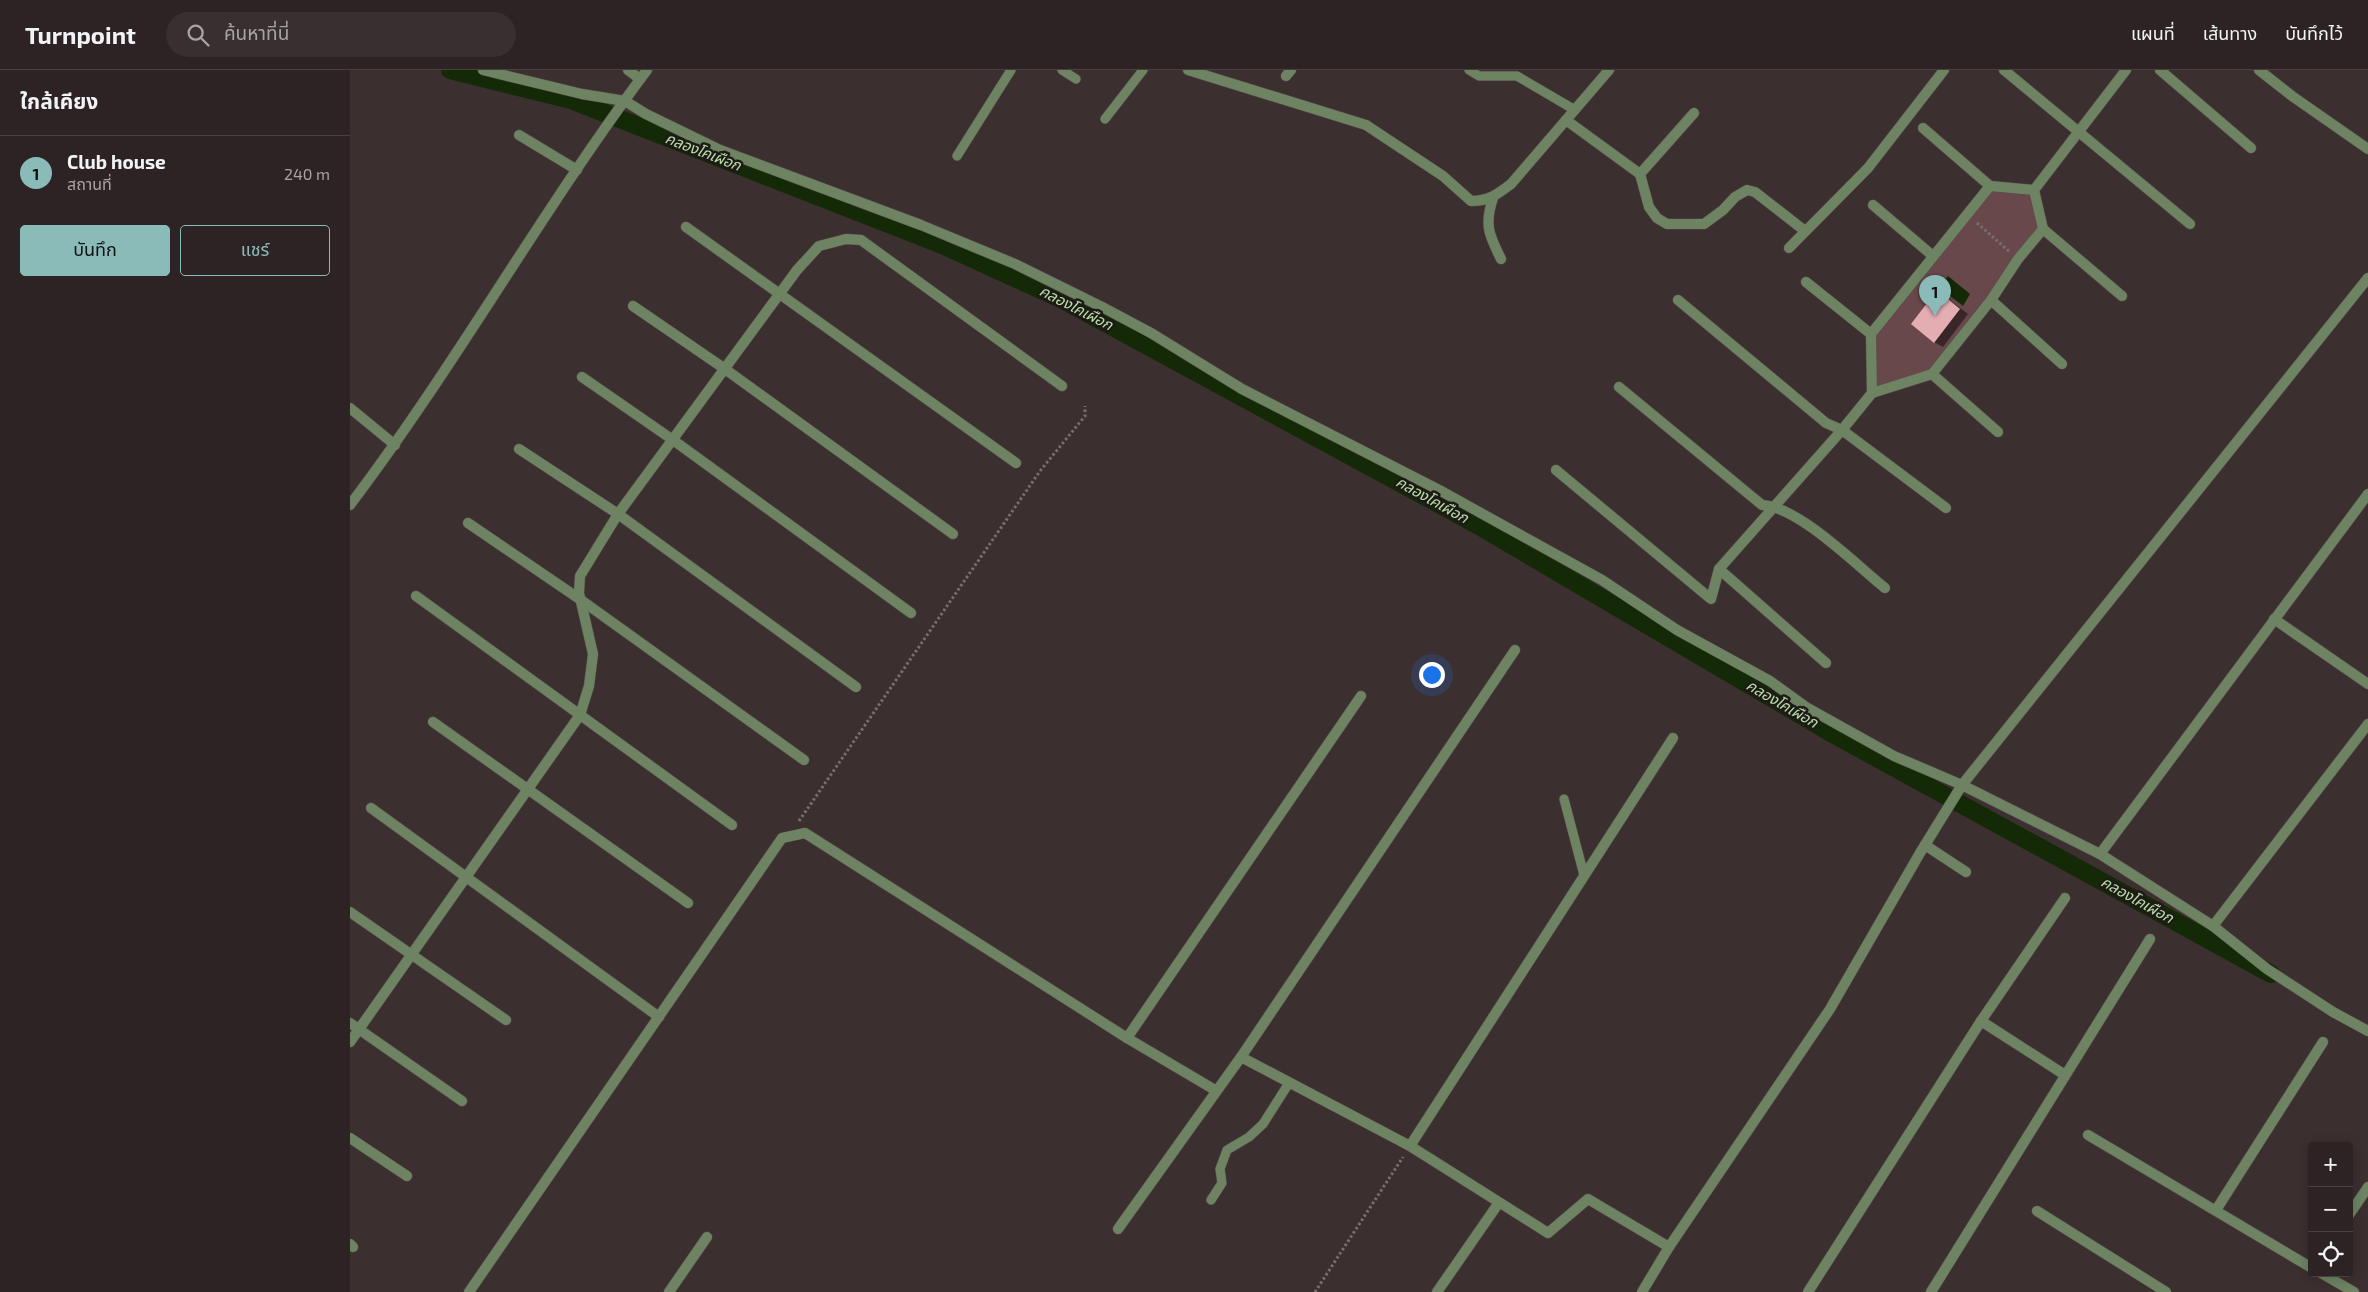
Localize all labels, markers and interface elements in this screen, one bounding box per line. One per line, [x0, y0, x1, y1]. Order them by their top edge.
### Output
search box [166, 12, 516, 57]
text: Turnpoint [25, 20, 136, 49]
icon: search [184, 21, 212, 49]
text: ค้นหาที่นี่ [224, 21, 289, 44]
text: แผนที่ [2131, 22, 2175, 44]
text: เส้นทาง [2203, 22, 2257, 44]
text: บันทึกไว้ [2285, 22, 2343, 44]
text: ใกล้เคียง [20, 88, 98, 113]
water label: คลองโคเผือก [663, 128, 745, 174]
text: Club house [67, 150, 166, 173]
text: 1 [33, 164, 39, 183]
text: 240 m [284, 164, 330, 183]
text: สถานที่ [67, 174, 112, 193]
button: บันทึก [20, 225, 170, 276]
button: แชร์ [180, 225, 330, 276]
pin: 1 [1919, 275, 1951, 316]
water label: คลองโคเผือก [1037, 281, 1117, 334]
water label: คลองโคเผือก [1393, 472, 1473, 527]
your location [1419, 662, 1445, 688]
water label: คลองโคเผือก [1743, 675, 1822, 731]
water label: คลองโคเผือก [2098, 872, 2178, 927]
map controls [2308, 1142, 2353, 1277]
button: + [2308, 1142, 2353, 1187]
button: − [2308, 1187, 2353, 1232]
button: locate [2308, 1232, 2353, 1277]

